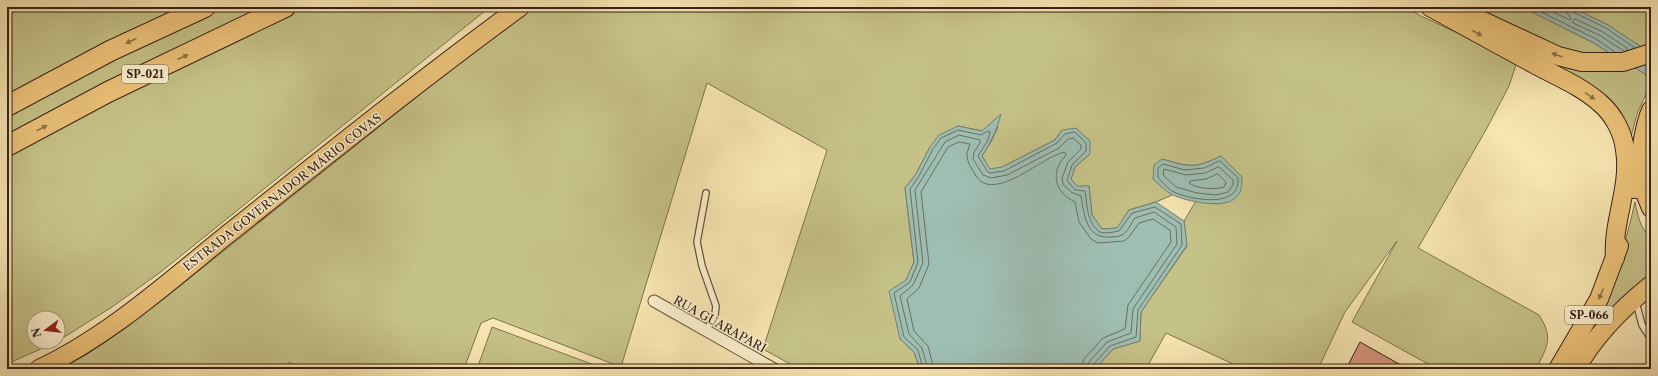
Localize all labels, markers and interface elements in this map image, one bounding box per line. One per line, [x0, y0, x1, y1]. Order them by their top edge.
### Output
one-way arrow [1471, 30, 1482, 36]
one-way arrow [126, 38, 137, 44]
one-way arrow [1550, 52, 1562, 58]
one-way arrow [177, 54, 188, 60]
road number: SP-021 [122, 65, 168, 83]
one-way arrow [1585, 92, 1596, 100]
street label: ESTRADA GOVERNADOR MÁRIO COVAS [179, 109, 384, 274]
one-way arrow [36, 124, 47, 131]
one-way arrow [1597, 289, 1603, 301]
street label: RUA GUARAPARI [671, 292, 769, 356]
road number: SP-066 [1565, 306, 1613, 324]
north arrow [26, 310, 66, 350]
text: N [28, 326, 44, 339]

